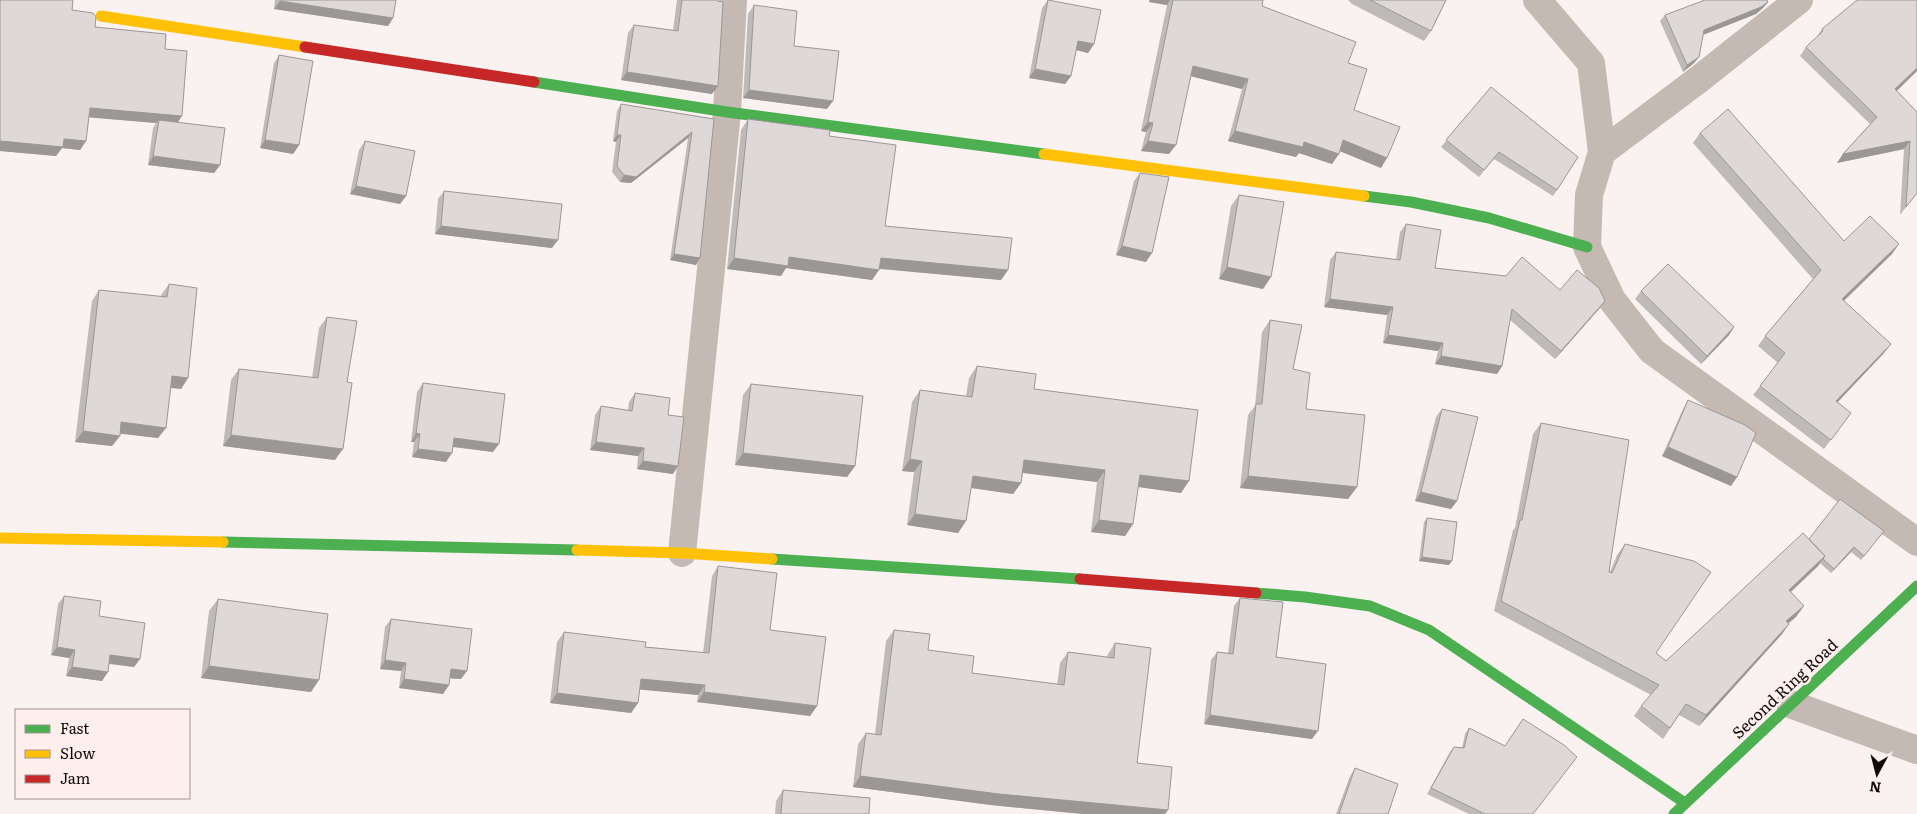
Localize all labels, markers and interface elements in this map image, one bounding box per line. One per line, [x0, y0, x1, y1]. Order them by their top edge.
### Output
street label: Second Ring Road [1726, 632, 1842, 743]
legend [15, 709, 190, 799]
text: Fast [60, 716, 89, 739]
text: Slow [60, 741, 95, 764]
north arrow [1852, 749, 1902, 799]
text: Jam [60, 766, 91, 789]
text: N [1868, 777, 1882, 799]

